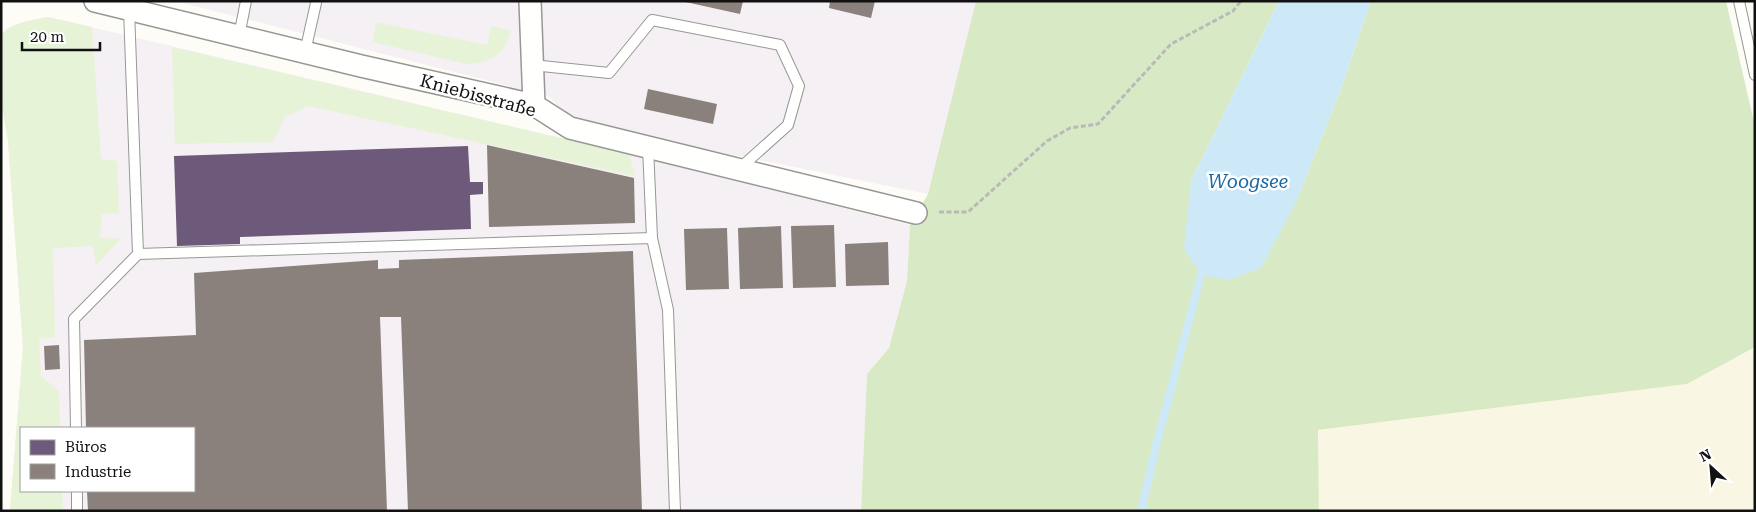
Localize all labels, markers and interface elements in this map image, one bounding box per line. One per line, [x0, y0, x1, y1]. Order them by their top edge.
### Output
scale bar [22, 20, 100, 52]
text: 20 m [30, 28, 65, 46]
street label: Kniebisstraße [418, 69, 538, 121]
water label: Woogsee [1208, 170, 1289, 193]
legend [20, 427, 195, 492]
text: Büros [65, 438, 107, 456]
north arrow [1686, 442, 1736, 492]
text: N [1697, 446, 1714, 465]
text: Industrie [65, 463, 131, 481]

